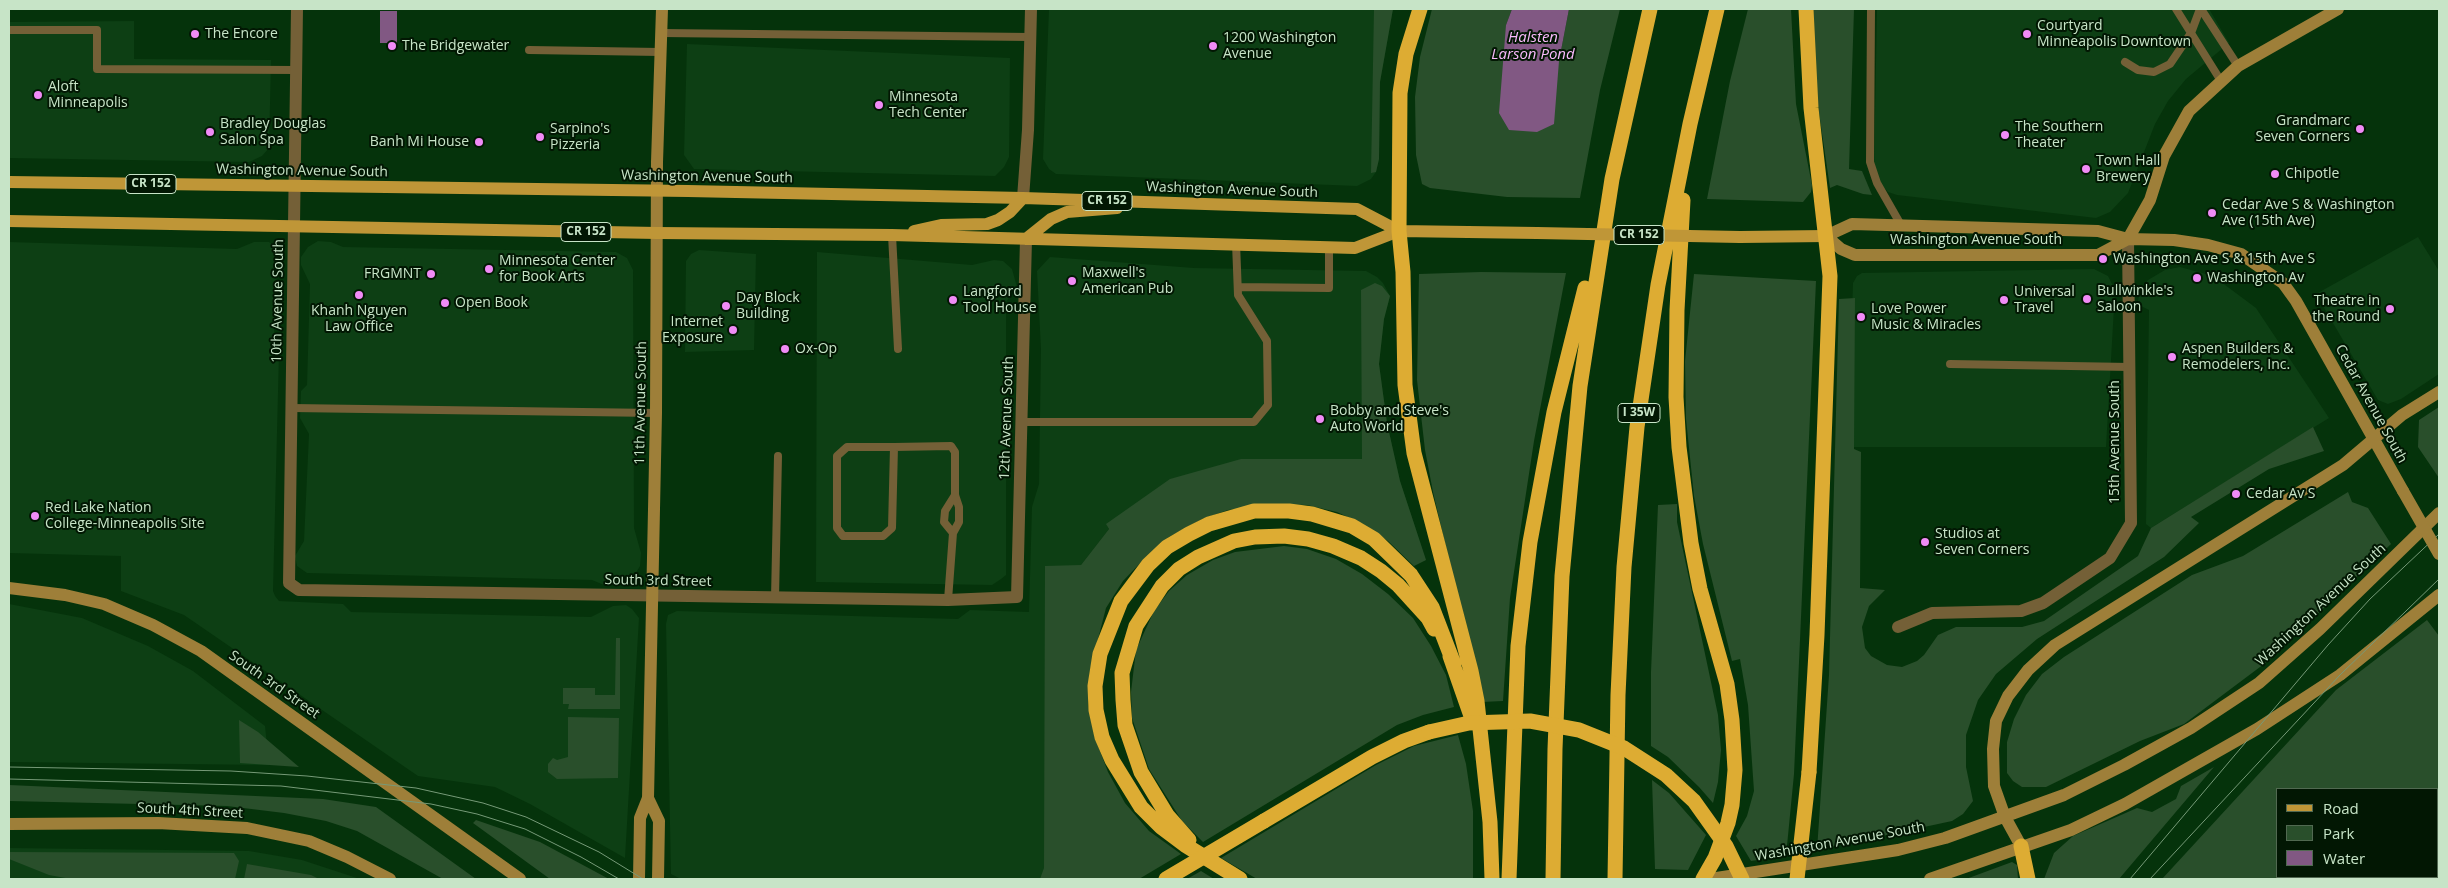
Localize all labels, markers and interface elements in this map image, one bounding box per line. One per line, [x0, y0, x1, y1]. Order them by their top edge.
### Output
place label: Courtyard Minneapolis Downtown [2037, 18, 2191, 50]
place label: The Encore [205, 26, 278, 42]
marker: The Encore [189, 28, 201, 40]
marker: Courtyard Minneapolis Downtown [2021, 28, 2033, 40]
water label: Halsten Larson Pond [1491, 29, 1575, 64]
place label: 1200 Washington Avenue [1223, 30, 1336, 62]
place label: The Bridgewater [402, 38, 509, 54]
marker: The Bridgewater [386, 40, 398, 52]
marker: 1200 Washington Avenue [1207, 40, 1219, 52]
place label: Aloft Minneapolis [48, 79, 128, 111]
marker: Aloft Minneapolis [32, 89, 44, 101]
place label: Minnesota Tech Center [889, 89, 967, 121]
marker: Minnesota Tech Center [873, 99, 885, 111]
place label: Grandmarc Seven Corners [2256, 113, 2350, 146]
place label: Bradley Douglas Salon Spa [220, 116, 326, 148]
place label: The Southern Theater [2015, 119, 2103, 152]
place label: Sarpino's Pizzeria [550, 121, 610, 154]
marker: Grandmarc Seven Corners [2354, 123, 2366, 135]
marker: Bradley Douglas Salon Spa [204, 126, 216, 138]
marker: The Southern Theater [1999, 129, 2011, 141]
marker: Sarpino's Pizzeria [534, 131, 546, 143]
place label: Banh Mi House [370, 134, 469, 150]
marker: Banh Mi House [473, 136, 485, 148]
place label: Town Hall Brewery [2096, 153, 2160, 186]
street label: Washington Avenue South [216, 161, 388, 181]
marker: Town Hall Brewery [2080, 163, 2092, 175]
place label: Chipotle [2285, 166, 2339, 182]
street label: Washington Avenue South [621, 167, 793, 187]
marker: Chipotle [2269, 168, 2281, 180]
road number: CR 152 [126, 174, 176, 193]
street label: Washington Avenue South [1146, 179, 1318, 201]
road number: CR 152 [1082, 192, 1132, 210]
place label: Cedar Ave S & Washington Ave (15th Ave) [2222, 197, 2395, 230]
marker: Cedar Ave S & Washington Ave (15th Ave) [2206, 207, 2218, 219]
road number: CR 152 [561, 222, 611, 242]
road number: CR 152 [1614, 226, 1664, 244]
street label: Washington Avenue South [1890, 232, 2062, 248]
street label: 10th Avenue South [269, 239, 287, 363]
place label: Washington Ave S & 15th Ave S [2113, 251, 2315, 267]
place label: Minnesota Center for Book Arts [499, 253, 615, 286]
marker: Washington Ave S & 15th Ave S [2097, 253, 2109, 265]
marker: Minnesota Center for Book Arts [483, 263, 495, 275]
place label: Maxwell's American Pub [1082, 265, 1173, 298]
place label: FRGMNT [364, 266, 421, 282]
marker: FRGMNT [425, 268, 437, 280]
place label: Washington Av [2207, 270, 2304, 286]
marker: Washington Av [2191, 272, 2203, 284]
marker: Maxwell's American Pub [1066, 275, 1078, 287]
place label: Bullwinkle's Saloon [2097, 283, 2173, 316]
place label: Langford Tool House [963, 284, 1037, 316]
place label: Universal Travel [2014, 284, 2075, 316]
marker: Khanh Nguyen Law Office [353, 289, 365, 301]
place label: Day Block Building [736, 290, 800, 322]
marker: Bullwinkle's Saloon [2081, 293, 2093, 305]
place label: Theatre in the Round [2312, 293, 2380, 326]
marker: Langford Tool House [947, 294, 959, 306]
marker: Universal Travel [1998, 294, 2010, 306]
place label: Open Book [455, 295, 528, 311]
marker: Open Book [439, 297, 451, 309]
marker: Day Block Building [720, 300, 732, 312]
place label: Love Power Music & Miracles [1871, 301, 1981, 334]
place label: Khanh Nguyen Law Office [311, 303, 407, 336]
marker: Theatre in the Round [2384, 303, 2396, 315]
marker: Love Power Music & Miracles [1855, 311, 1867, 323]
place label: Internet Exposure [662, 314, 723, 347]
marker: Internet Exposure [727, 324, 739, 336]
street label: 11th Avenue South [632, 341, 650, 465]
place label: Ox-Op [795, 341, 837, 357]
place label: Aspen Builders & Remodelers, Inc. [2182, 341, 2294, 374]
street label: Cedar Avenue South [2331, 342, 2411, 466]
marker: Ox-Op [779, 343, 791, 355]
marker: Aspen Builders & Remodelers, Inc. [2166, 351, 2178, 363]
street label: 12th Avenue South [996, 356, 1018, 480]
street label: 15th Avenue South [2107, 380, 2123, 504]
place label: Bobby and Steve's Auto World [1330, 403, 1449, 436]
road number: I 35W [1618, 403, 1660, 422]
marker: Bobby and Steve's Auto World [1314, 413, 1326, 425]
place label: Cedar Av S [2246, 486, 2316, 502]
marker: Cedar Av S [2230, 488, 2242, 500]
place label: Red Lake Nation College-Minneapolis Site [45, 500, 205, 532]
marker: Red Lake Nation College-Minneapolis Site [29, 510, 41, 522]
place label: Studios at Seven Corners [1935, 526, 2029, 558]
marker: Studios at Seven Corners [1919, 536, 1931, 548]
street label: Washington Avenue South [2252, 540, 2390, 670]
street label: South 3rd Street [604, 572, 712, 590]
street label: South 3rd Street [225, 647, 323, 723]
legend [2276, 788, 2438, 878]
text: Road [2323, 798, 2359, 818]
street label: South 4th Street [137, 800, 243, 822]
street label: Washington Avenue South [1754, 819, 1926, 865]
text: Park [2323, 823, 2354, 843]
text: Water [2323, 848, 2365, 868]

